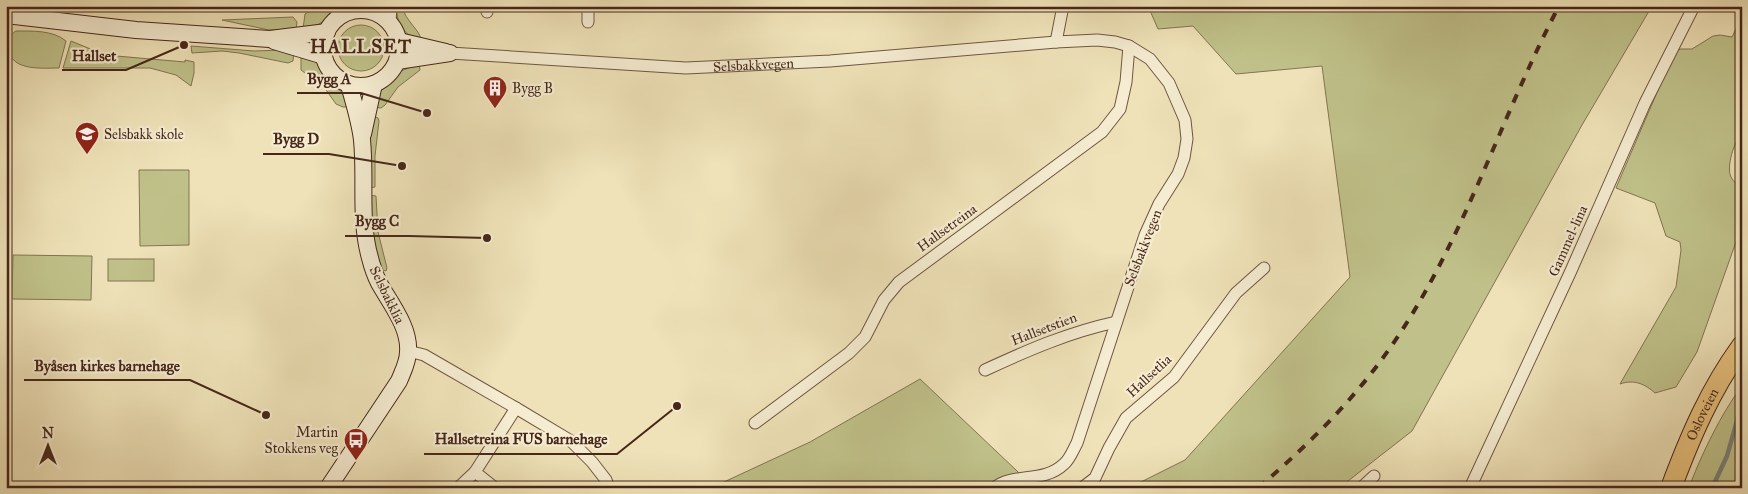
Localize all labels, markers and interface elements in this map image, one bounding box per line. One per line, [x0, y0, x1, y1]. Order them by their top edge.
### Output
district label: HALLSET [310, 35, 412, 58]
callout: Hallset [62, 40, 126, 70]
text: Hallset [72, 47, 117, 65]
street label: Selsbakkvegen [713, 54, 795, 75]
callout: Bygg A [297, 63, 361, 93]
text: Bygg A [307, 70, 352, 89]
building icon: Bygg B [482, 75, 508, 109]
place label: Bygg B [512, 80, 553, 97]
school or university icon: Selsbakk skole [74, 121, 100, 155]
callout: Bygg D [263, 124, 329, 154]
place label: Selsbakk skole [104, 126, 184, 143]
text: Bygg D [273, 130, 319, 149]
street label: Hallsetreina [914, 201, 980, 255]
street label: Gammel-lina [1545, 203, 1591, 279]
callout: Bygg C [345, 206, 409, 236]
street label: Selsbakkvegen [1121, 207, 1166, 289]
text: Bygg C [355, 212, 399, 231]
street label: Selsbakklia [366, 263, 408, 327]
street label: Hallsetstien [1009, 309, 1080, 349]
callout: Byåsen kirkes barnehage [24, 350, 190, 380]
street label: Hallsetlia [1123, 351, 1175, 401]
text: Byåsen kirkes barnehage [34, 357, 181, 376]
street label: Osloveien [1682, 385, 1722, 443]
north arrow [22, 422, 72, 472]
place label: Martin Stokkens veg [265, 424, 338, 457]
callout: Hallsetreina FUS barnehage [424, 424, 617, 454]
text: N [42, 425, 54, 442]
bus stop icon: Martin Stokkens veg [343, 427, 369, 461]
text: Hallsetreina FUS barnehage [435, 430, 608, 449]

